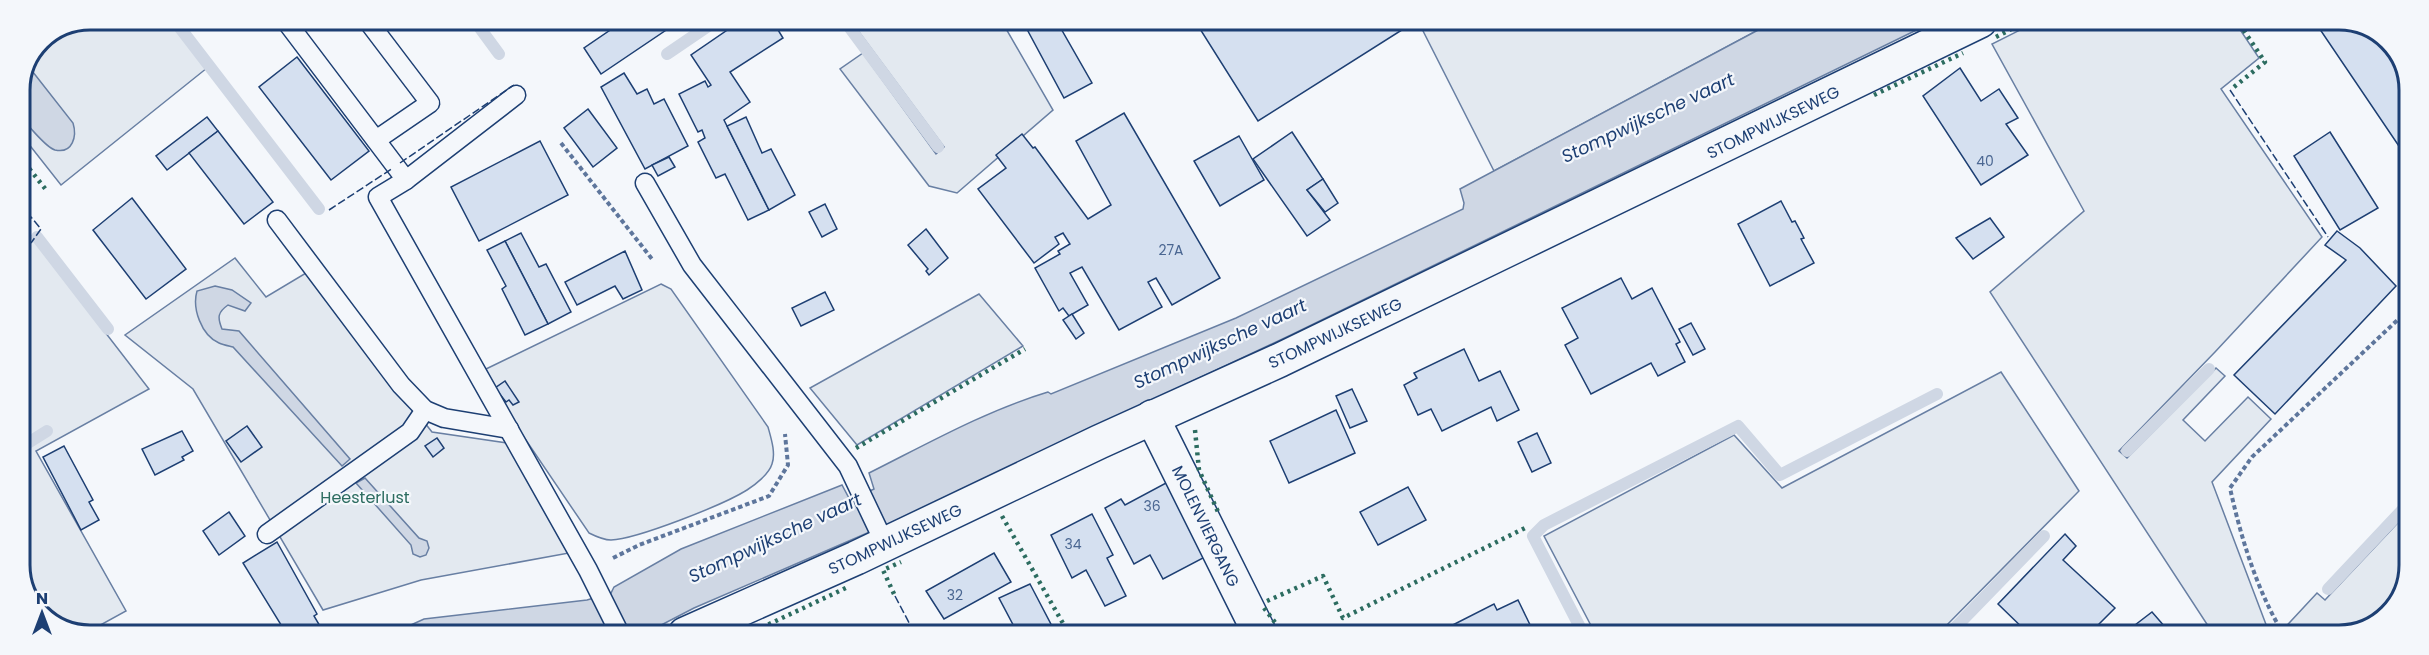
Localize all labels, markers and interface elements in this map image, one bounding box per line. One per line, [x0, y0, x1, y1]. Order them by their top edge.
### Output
water label: Stompwijksche vaart [1557, 66, 1739, 169]
street label: STOMPWIJKSEWEG [1703, 80, 1843, 165]
house number: 40 [1976, 151, 1994, 171]
house number: 27A [1158, 240, 1184, 260]
water label: Stompwijksche vaart [1129, 292, 1311, 395]
street label: STOMPWIJKSEWEG [1265, 292, 1406, 375]
street label: MOLENVIERGANG [1166, 462, 1245, 591]
park label: Heesterlust [320, 486, 410, 509]
water label: Stompwijksche vaart [684, 486, 866, 589]
house number: 36 [1143, 496, 1161, 516]
street label: STOMPWIJKSEWEG [825, 498, 966, 581]
house number: 34 [1064, 534, 1082, 554]
north arrow [12, 583, 72, 643]
house number: 32 [947, 585, 963, 605]
text: N [36, 587, 48, 610]

